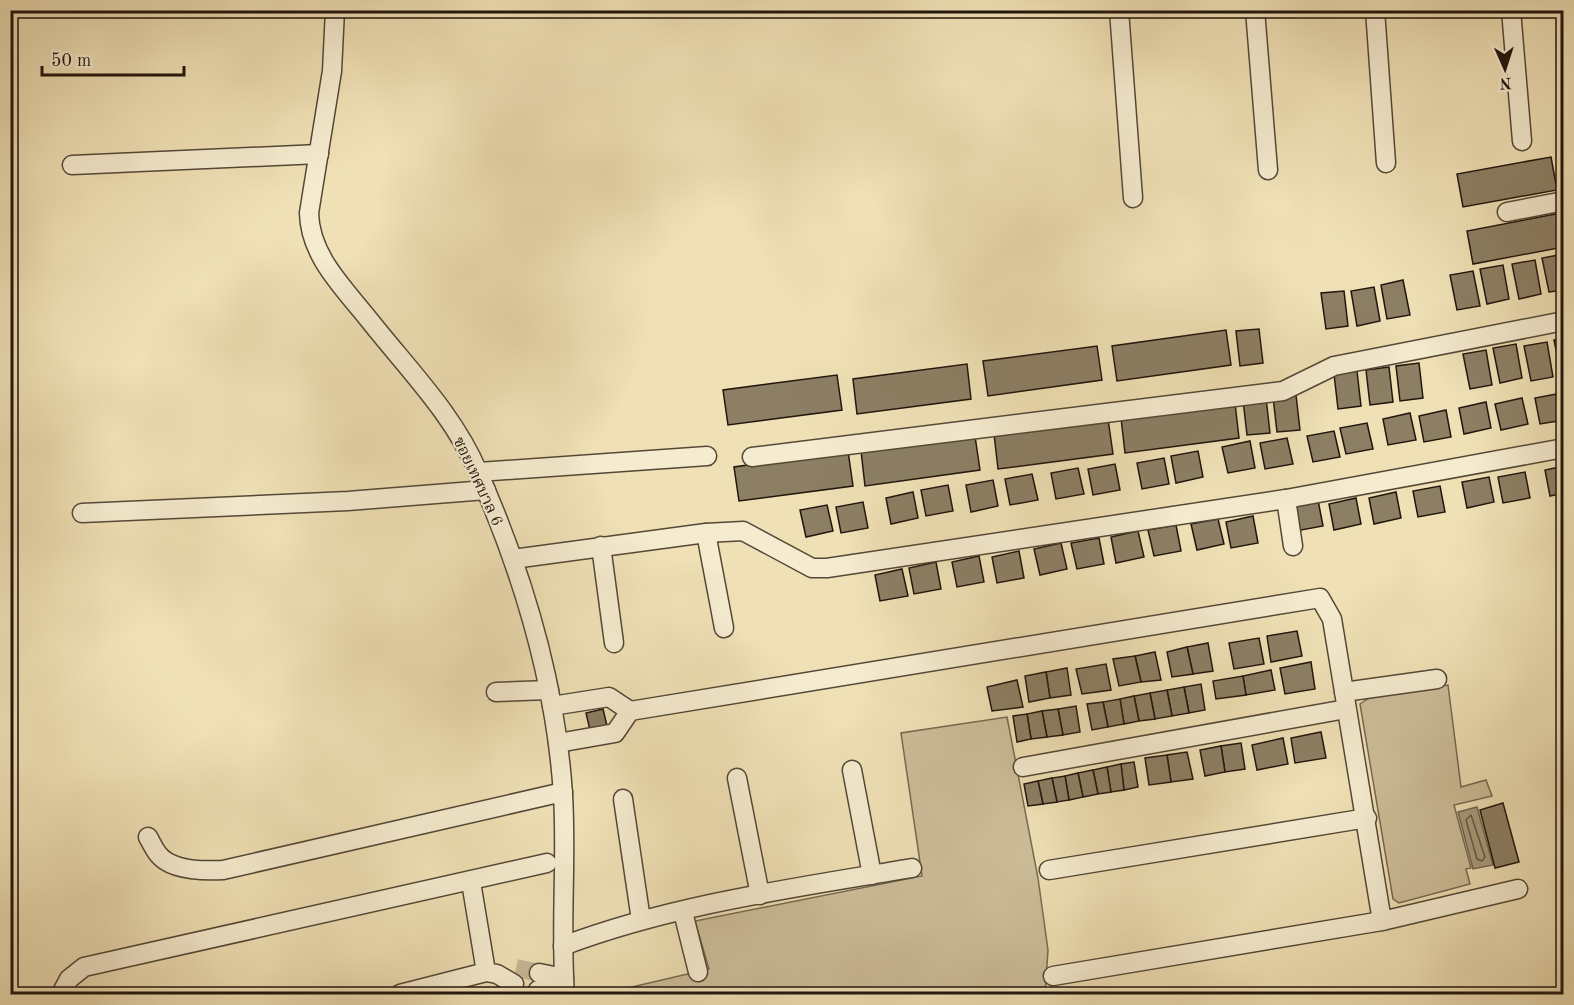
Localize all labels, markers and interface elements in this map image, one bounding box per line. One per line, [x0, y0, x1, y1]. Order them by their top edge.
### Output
scale bar [42, 39, 184, 77]
north arrow [1475, 39, 1535, 99]
text: 50 m [51, 52, 91, 70]
text: N [1498, 74, 1512, 90]
street label: ซอยเทศบาล 6 [450, 435, 505, 529]

